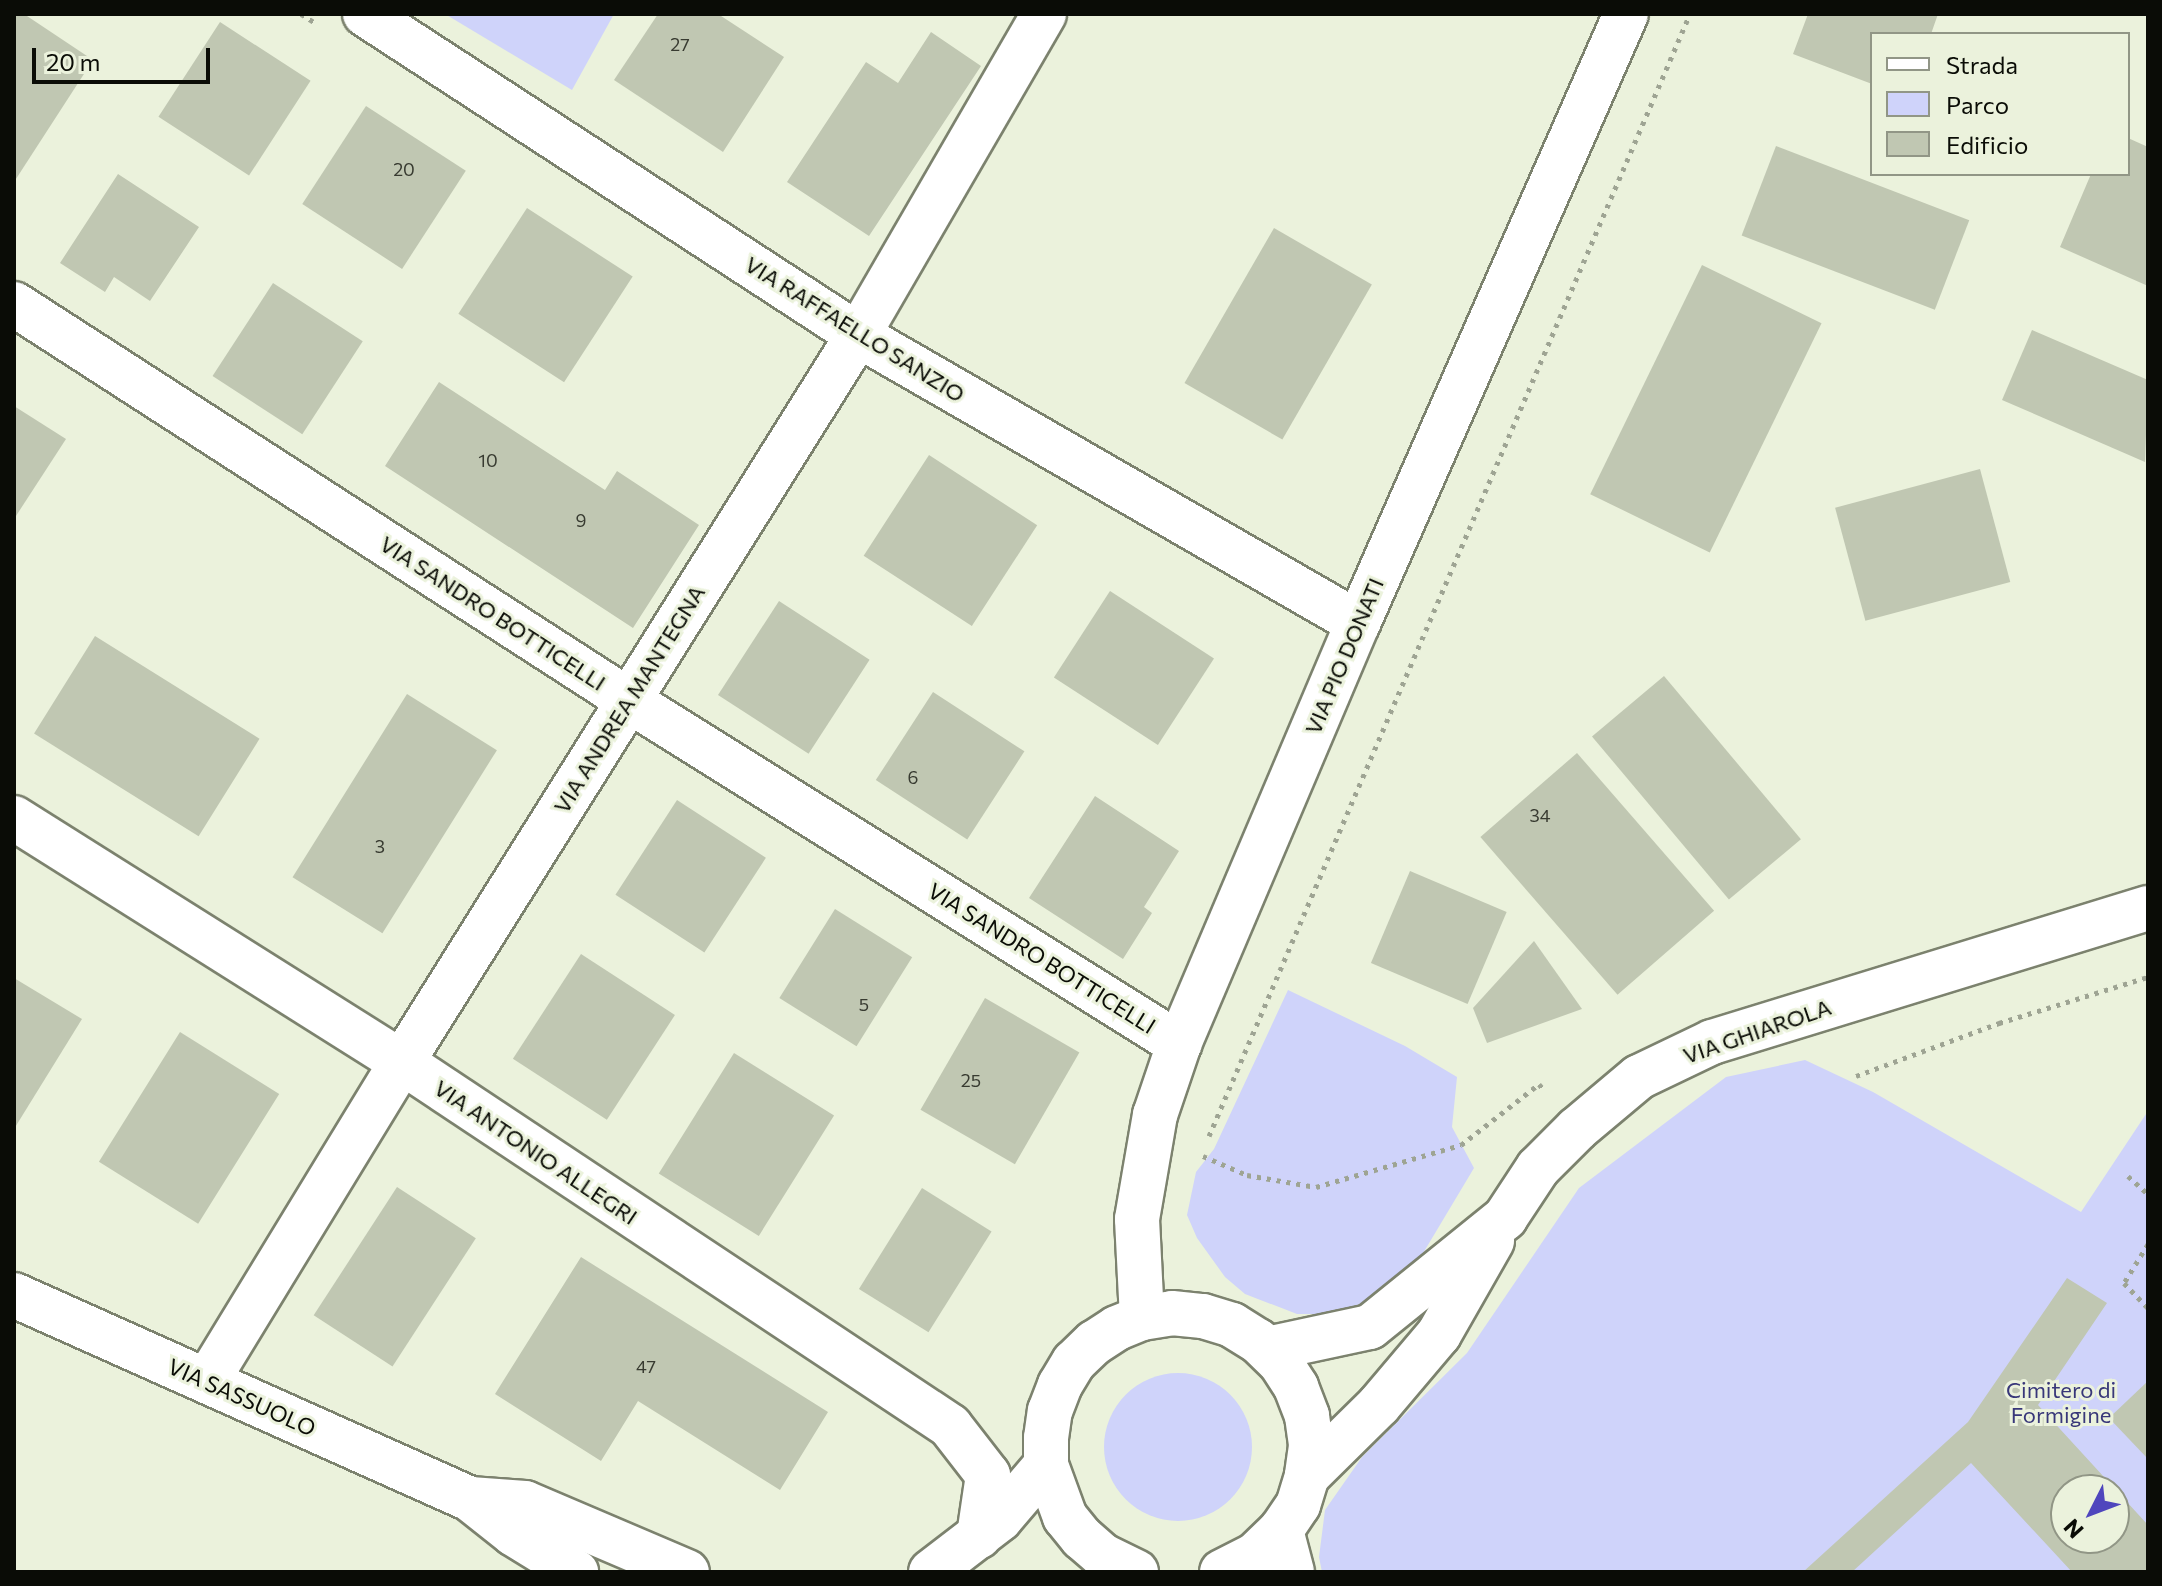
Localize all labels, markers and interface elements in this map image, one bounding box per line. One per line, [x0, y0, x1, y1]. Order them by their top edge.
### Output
scale bar [36, 32, 214, 82]
legend [1870, 32, 2130, 176]
house number: 27 [670, 33, 690, 55]
text: 20 m [46, 47, 100, 76]
text: Strada [1946, 50, 2018, 79]
text: Parco [1946, 90, 2009, 119]
text: Edificio [1946, 130, 2028, 159]
house number: 20 [393, 158, 415, 180]
street label: VIA RAFFAELLO SANZIO [740, 251, 970, 407]
house number: 10 [478, 449, 498, 471]
house number: 9 [576, 509, 586, 531]
street label: VIA SANDRO BOTTICELLI [375, 530, 611, 696]
street label: VIA PIO DONATI [1299, 574, 1389, 738]
street label: VIA ANDREA MANTEGNA [548, 580, 710, 818]
house number: 6 [908, 766, 918, 788]
house number: 34 [1529, 804, 1551, 826]
house number: 3 [375, 835, 385, 857]
street label: VIA SANDRO BOTTICELLI [923, 877, 1161, 1039]
house number: 5 [859, 993, 869, 1015]
street label: VIA GHIAROLA [1680, 993, 1834, 1069]
house number: 25 [961, 1069, 981, 1091]
street label: VIA ANTONIO ALLEGRI [429, 1074, 643, 1230]
street label: VIA SASSUOLO [164, 1353, 320, 1441]
house number: 47 [636, 1355, 656, 1377]
park label: Cimitero di Formigine [2006, 1376, 2116, 1428]
north arrow [2050, 1474, 2130, 1554]
text: N [2058, 1514, 2089, 1544]

